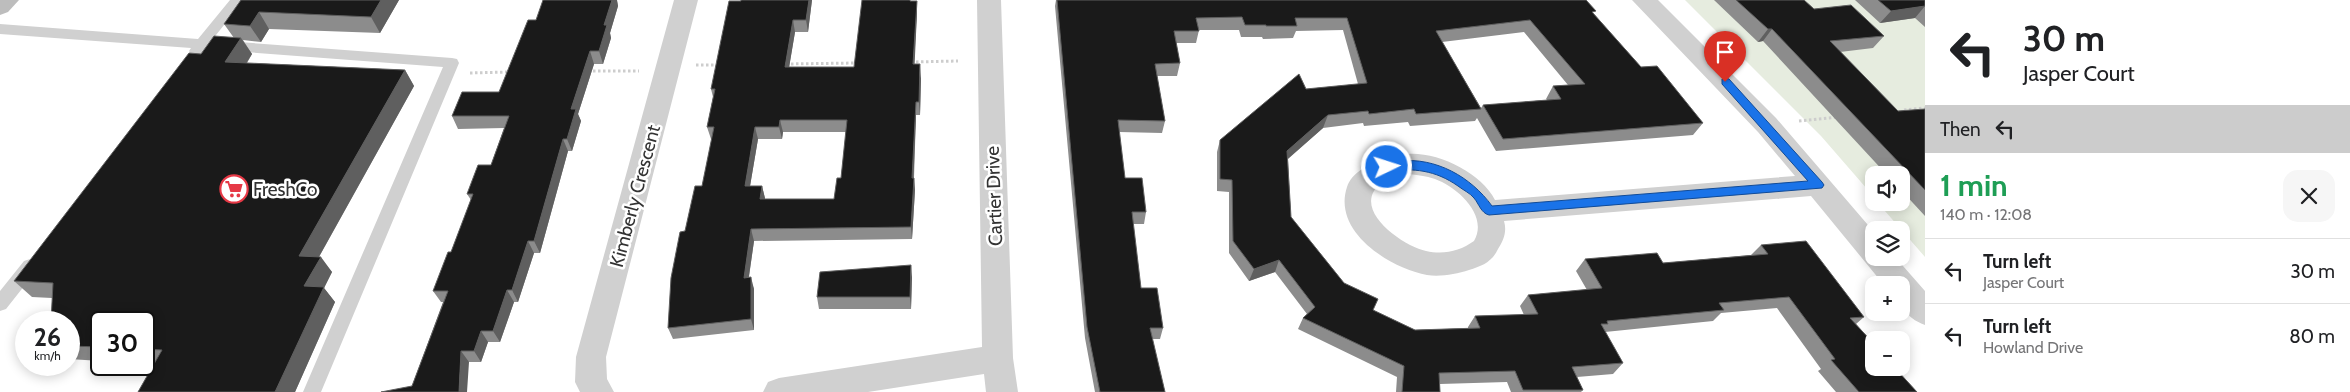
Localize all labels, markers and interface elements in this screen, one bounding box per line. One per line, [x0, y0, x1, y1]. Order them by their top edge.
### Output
text: 30 m [2023, 17, 2105, 60]
icon: left [1940, 20, 2005, 85]
pin [1704, 31, 1746, 82]
icon: arrive [1711, 38, 1739, 66]
text: Jasper Court [2023, 60, 2135, 87]
icon: left [1991, 115, 2019, 143]
text: Then [1940, 118, 1981, 141]
street label: Kimberly Crescent [605, 122, 665, 270]
position arrow [1360, 140, 1412, 192]
street label: Cartier Drive [981, 145, 1007, 246]
map controls [1865, 166, 1910, 376]
button: sound [1865, 166, 1910, 211]
text: 1 min [1940, 167, 2008, 204]
button: close [2283, 170, 2335, 222]
supermarket icon: FreshCo [219, 174, 249, 204]
place label: FreshCo [253, 178, 317, 201]
text: 140 m · 12:08 [1940, 205, 2032, 224]
button: layers [1865, 221, 1910, 266]
text: Turn left [1983, 250, 2051, 273]
icon: left [1940, 257, 1968, 285]
text: 30 m [2291, 260, 2335, 283]
text: Jasper Court [1983, 273, 2064, 292]
button: + [1865, 276, 1910, 321]
speed limit sign: 30 [90, 311, 155, 376]
text: Turn left [1983, 315, 2051, 338]
text: 26 [34, 322, 61, 352]
icon: left [1940, 322, 1968, 350]
text: 80 m [2289, 325, 2335, 348]
button: − [1865, 331, 1910, 376]
text: Howland Drive [1983, 338, 2083, 357]
text: km/h [34, 348, 61, 363]

